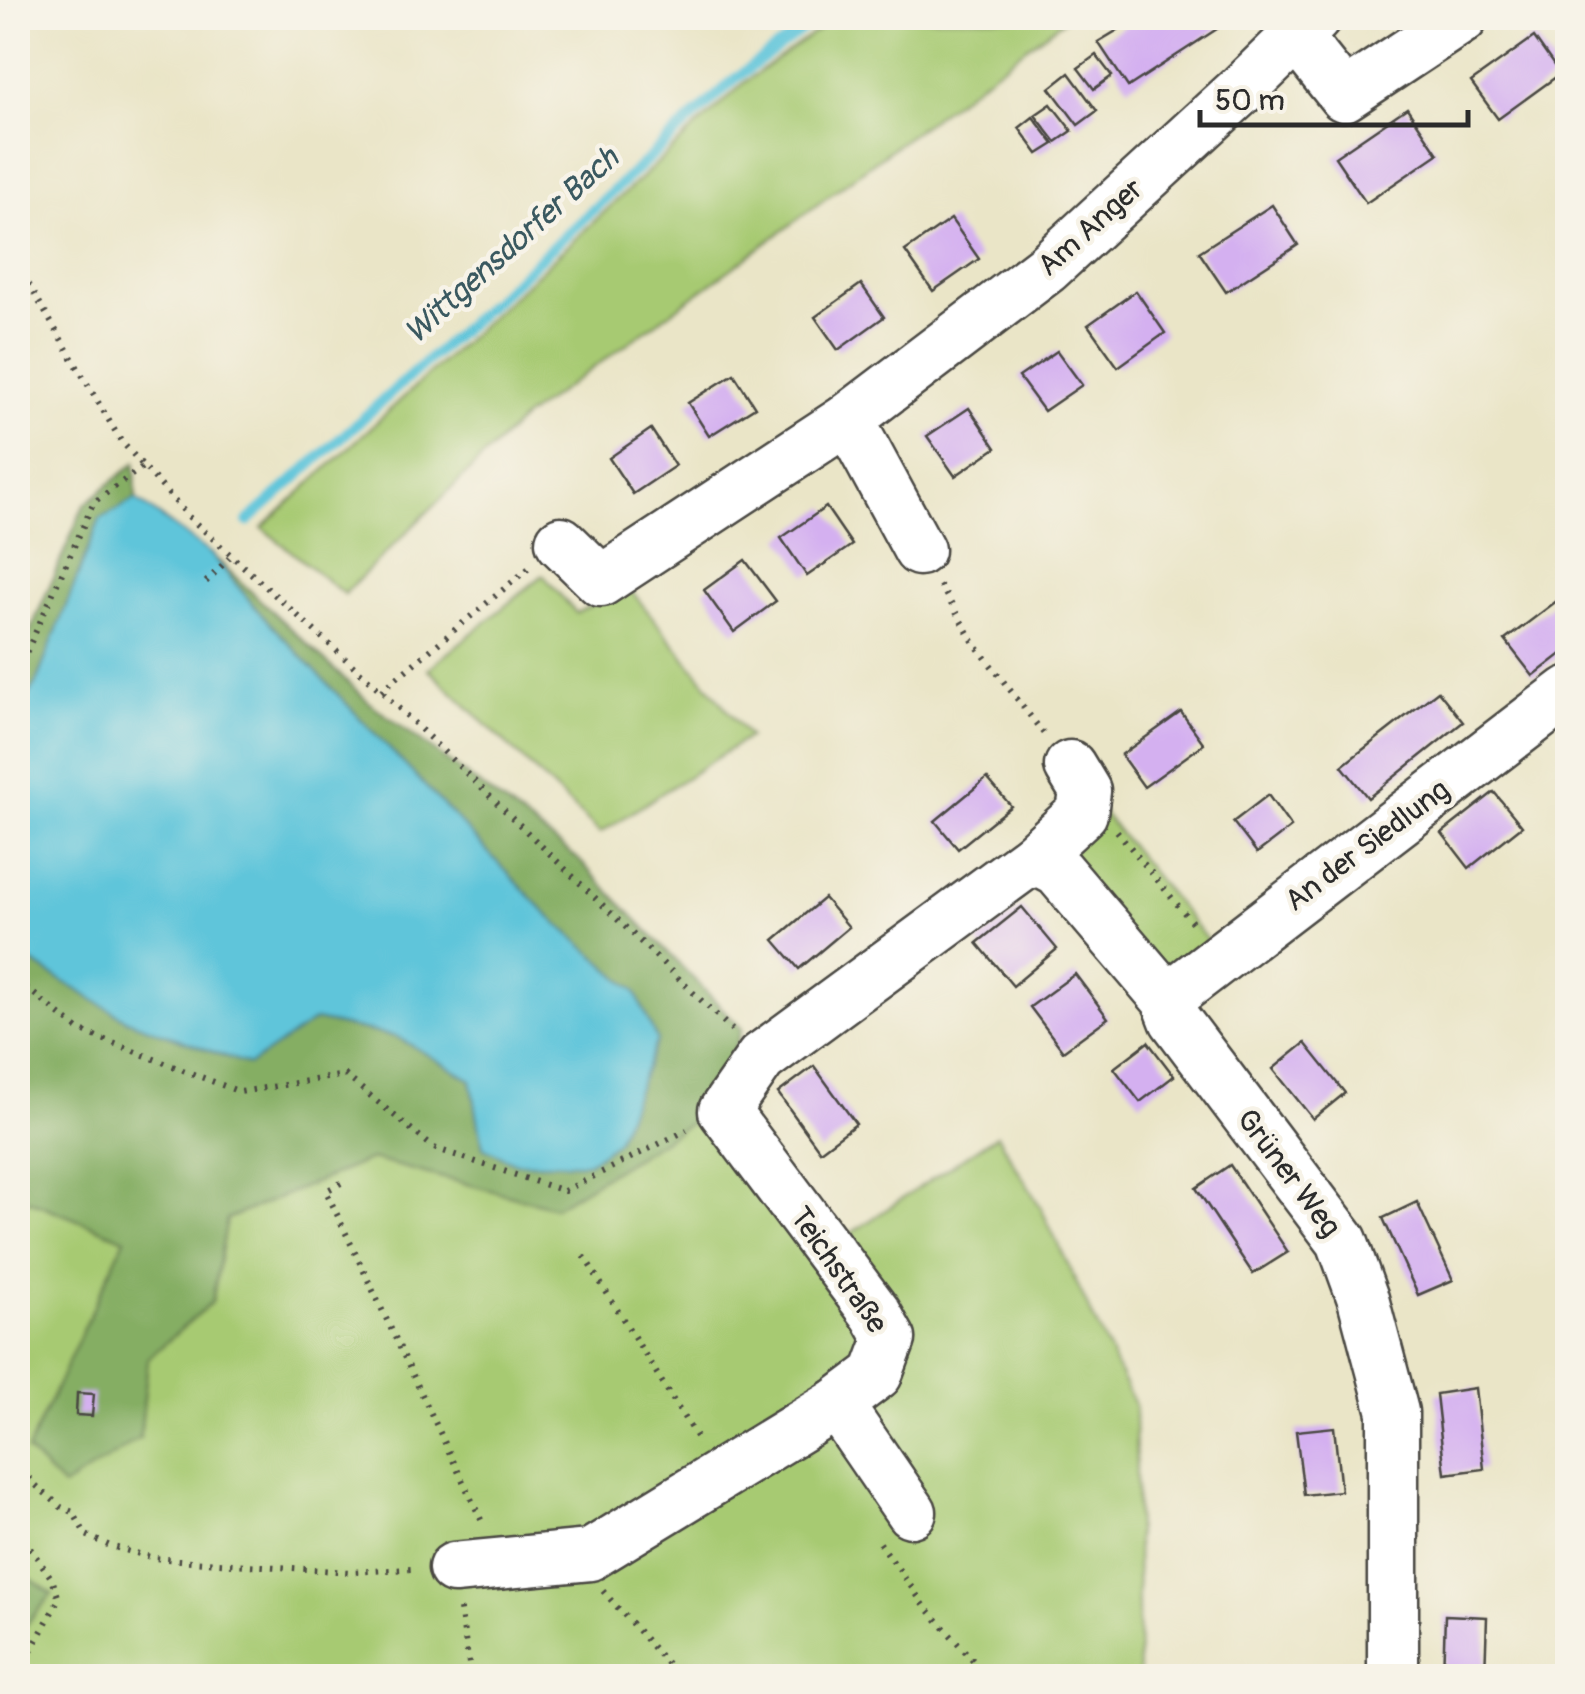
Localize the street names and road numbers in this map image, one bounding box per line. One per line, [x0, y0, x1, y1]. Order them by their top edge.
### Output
street label: Am Anger [1030, 170, 1151, 284]
street label: An der Siedlung [1278, 771, 1457, 919]
street label: Grüner Weg [1228, 1102, 1349, 1245]
street label: Teichstraße [782, 1200, 896, 1341]

